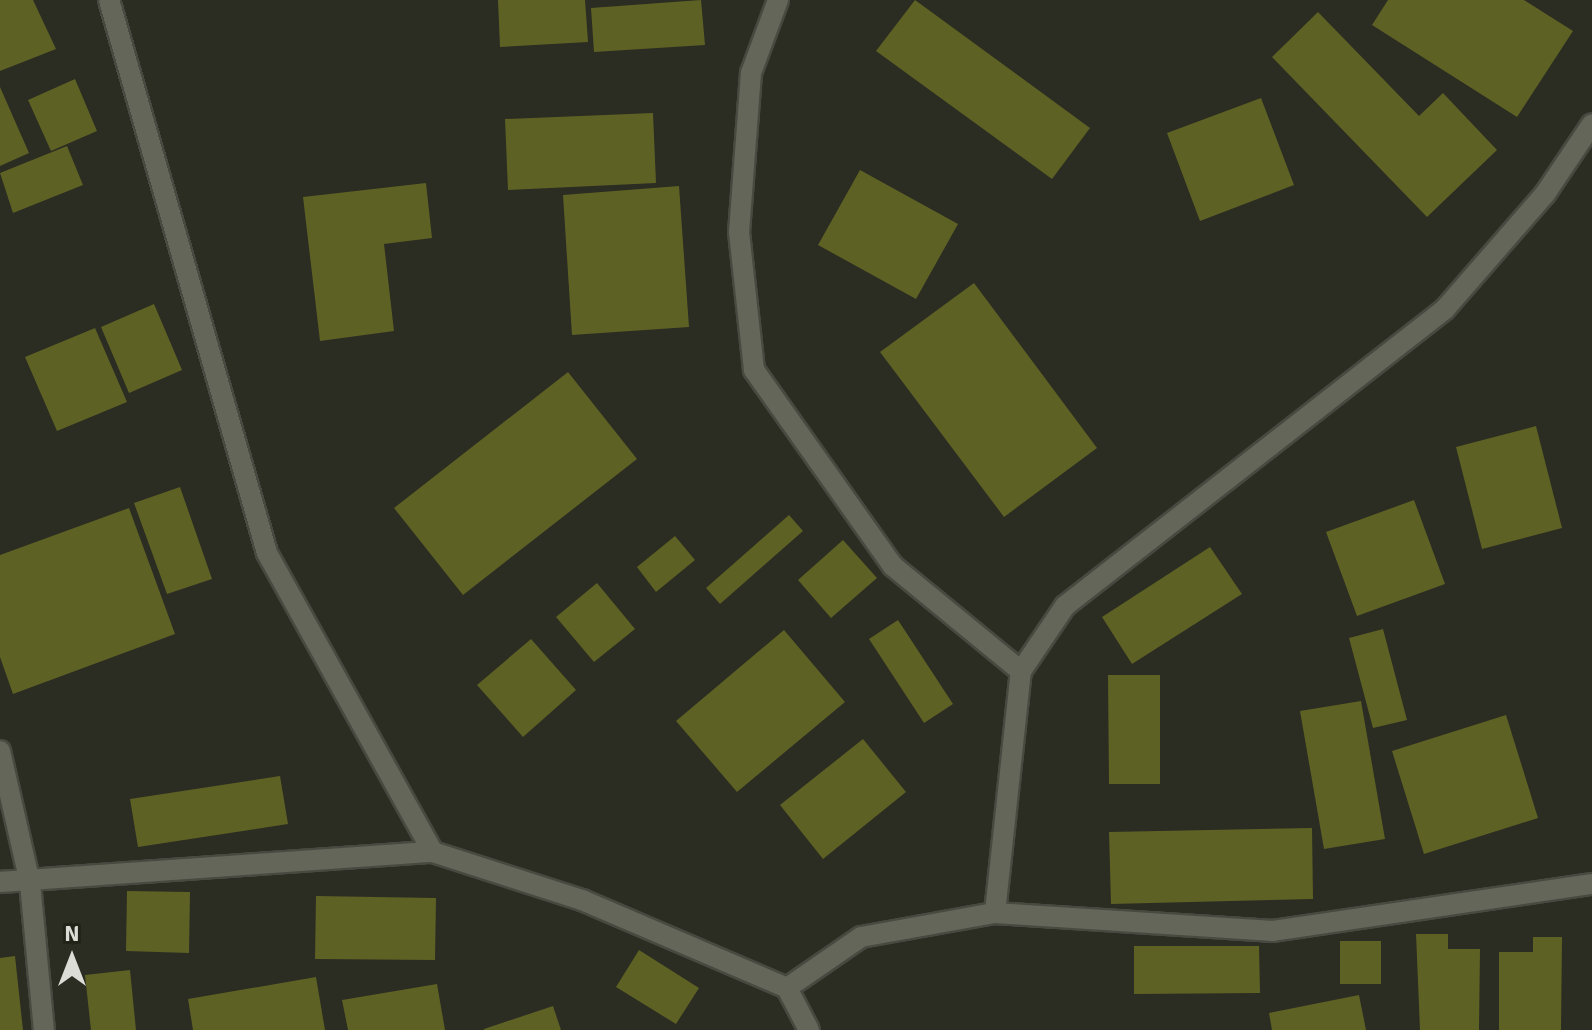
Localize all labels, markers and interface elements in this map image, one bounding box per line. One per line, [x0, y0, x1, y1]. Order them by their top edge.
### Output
north arrow [32, 918, 112, 998]
text: N [64, 920, 80, 947]

